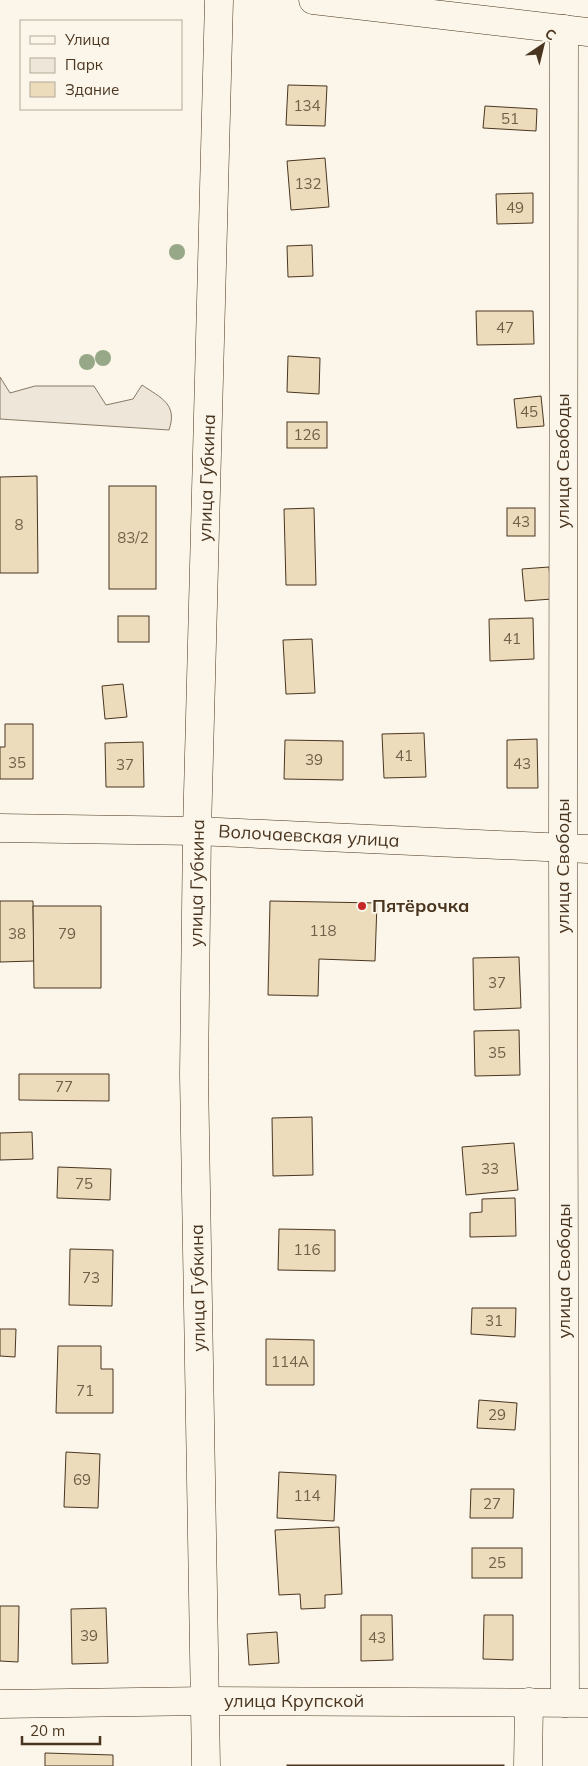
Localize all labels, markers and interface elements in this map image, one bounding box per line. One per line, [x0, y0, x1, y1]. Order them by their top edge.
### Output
legend [20, 20, 182, 110]
north arrow [518, 20, 568, 70]
text: С [541, 24, 560, 44]
text: Улица [64, 30, 110, 49]
text: Парк [65, 55, 104, 74]
text: Здание [65, 80, 119, 99]
house number: 134 [293, 96, 321, 115]
house number: 51 [501, 109, 519, 128]
house number: 132 [294, 174, 322, 193]
house number: 49 [506, 198, 524, 217]
house number: 47 [496, 318, 514, 337]
street label: улица Свободы [551, 393, 574, 529]
house number: 45 [520, 402, 538, 421]
street label: улица Губкина [193, 414, 220, 542]
house number: 126 [293, 425, 321, 444]
house number: 43 [512, 512, 530, 531]
house number: 8 [14, 515, 24, 534]
house number: 83/2 [117, 528, 149, 547]
house number: 41 [503, 629, 521, 648]
house number: 41 [395, 746, 413, 765]
house number: 39 [305, 750, 323, 769]
house number: 35 [8, 753, 26, 772]
house number: 43 [513, 754, 531, 773]
house number: 37 [116, 755, 134, 774]
street label: улица Свободы [551, 798, 574, 934]
street label: улица Губкина [184, 819, 209, 947]
street label: Волочаевская улица [218, 819, 400, 852]
place label: Пятёрочка [372, 894, 469, 917]
marker: Пятёрочка [356, 900, 368, 912]
house number: 118 [309, 921, 337, 940]
house number: 38 [8, 924, 26, 943]
house number: 79 [58, 924, 76, 943]
house number: 37 [488, 973, 506, 992]
house number: 35 [488, 1043, 506, 1062]
house number: 77 [55, 1077, 73, 1096]
house number: 33 [481, 1159, 499, 1178]
house number: 75 [75, 1174, 93, 1193]
street label: улица Свободы [552, 1203, 575, 1339]
street label: улица Губкина [185, 1224, 210, 1352]
house number: 116 [293, 1240, 321, 1259]
house number: 73 [82, 1268, 100, 1287]
house number: 31 [485, 1311, 503, 1330]
house number: 114А [271, 1352, 309, 1371]
house number: 71 [76, 1381, 94, 1400]
house number: 29 [488, 1405, 506, 1424]
house number: 69 [73, 1470, 91, 1489]
house number: 114 [293, 1486, 321, 1505]
house number: 27 [483, 1494, 501, 1513]
house number: 25 [488, 1553, 506, 1572]
house number: 39 [80, 1626, 98, 1645]
house number: 43 [368, 1628, 386, 1647]
street label: улица Крупской [224, 1689, 364, 1712]
scale bar [22, 1714, 100, 1746]
text: 20 m [30, 1721, 65, 1740]

